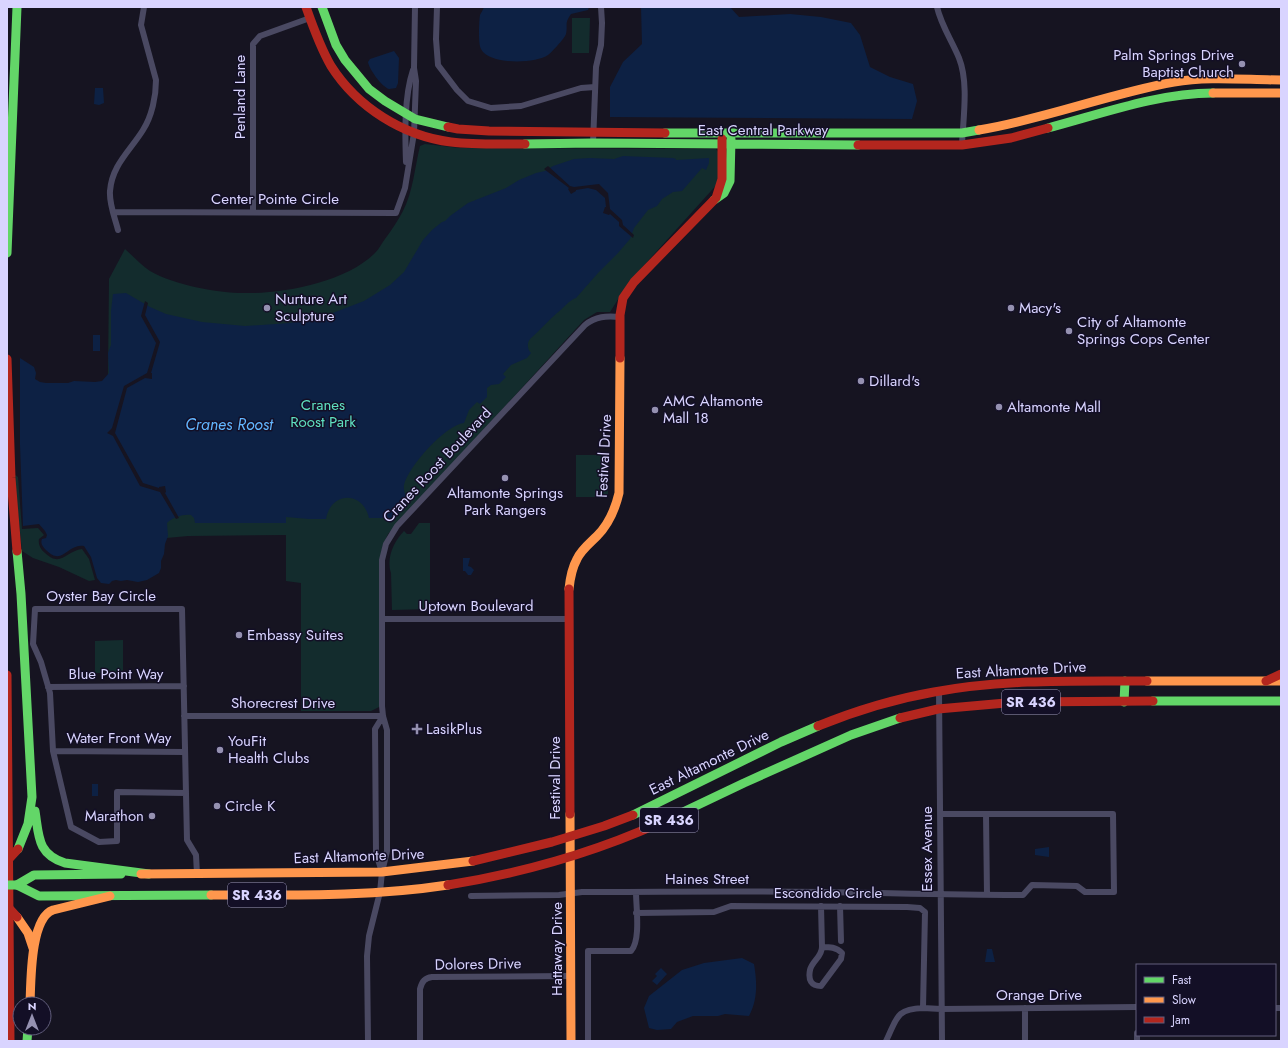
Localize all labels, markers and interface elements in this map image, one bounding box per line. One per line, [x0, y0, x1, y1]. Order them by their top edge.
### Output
place label: Palm Springs Drive Baptist Church [1113, 44, 1234, 83]
street label: Penland Lane [229, 54, 251, 139]
marker: Palm Springs Drive Baptist Church [1237, 59, 1247, 69]
street label: East Central Parkway [698, 119, 829, 141]
street label: Center Pointe Circle [211, 188, 339, 210]
place label: Nurture Art Sculpture [275, 288, 347, 327]
place label: Macy's [1019, 297, 1061, 319]
marker: Nurture Art Sculpture [262, 303, 272, 313]
marker: Macy's [1006, 303, 1016, 313]
place label: City of Altamonte Springs Cops Center [1077, 311, 1211, 350]
marker: City of Altamonte Springs Cops Center [1064, 326, 1074, 336]
place label: Dillard's [869, 370, 920, 392]
marker: Dillard's [856, 376, 866, 386]
place label: AMC Altamonte Mall 18 [663, 390, 763, 429]
park label: Cranes Roost Park [290, 394, 356, 433]
place label: Altamonte Mall [1007, 396, 1101, 418]
street label: Cranes Roost Boulevard [378, 402, 496, 528]
marker: Altamonte Mall [994, 402, 1004, 412]
marker: AMC Altamonte Mall 18 [650, 405, 660, 415]
water label: Cranes Roost [185, 413, 274, 436]
street label: Festival Drive [591, 413, 617, 498]
marker: Altamonte Springs Park Rangers [500, 473, 510, 483]
place label: Altamonte Springs Park Rangers [447, 482, 563, 521]
street label: Oyster Bay Circle [46, 585, 156, 607]
street label: Uptown Boulevard [419, 595, 533, 617]
place label: Embassy Suites [247, 624, 343, 646]
marker: Embassy Suites [234, 630, 244, 640]
street label: East Altamonte Drive [955, 656, 1087, 684]
street label: Blue Point Way [69, 663, 164, 685]
road number: SR 436 [1002, 690, 1060, 714]
street label: Shorecrest Drive [231, 692, 335, 714]
place label: LasikPlus [426, 718, 482, 740]
marker: LasikPlus [411, 723, 423, 735]
street label: East Altamonte Drive [645, 723, 773, 801]
street label: Water Front Way [67, 727, 172, 749]
place label: YouFit Health Clubs [228, 730, 309, 769]
street label: Festival Drive [544, 736, 566, 820]
marker: YouFit Health Clubs [215, 745, 225, 755]
place label: Circle K [225, 795, 276, 817]
marker: Circle K [212, 801, 222, 811]
place label: Marathon [85, 805, 144, 827]
street label: Essex Avenue [916, 806, 938, 892]
road number: SR 436 [640, 808, 698, 832]
marker: Marathon [147, 811, 157, 821]
street label: East Altamonte Drive [293, 843, 425, 869]
street label: Haines Street [665, 868, 749, 890]
street label: Escondido Circle [774, 882, 883, 904]
road number: SR 436 [228, 883, 286, 907]
street label: Hattaway Drive [546, 902, 568, 996]
street label: Dolores Drive [435, 952, 522, 976]
legend [1136, 964, 1276, 1036]
text: Fast [1172, 971, 1191, 989]
street label: Orange Drive [996, 984, 1082, 1006]
text: Slow [1172, 991, 1197, 1009]
north arrow [12, 996, 52, 1036]
text: N [28, 998, 36, 1014]
text: Jam [1170, 1011, 1190, 1029]

